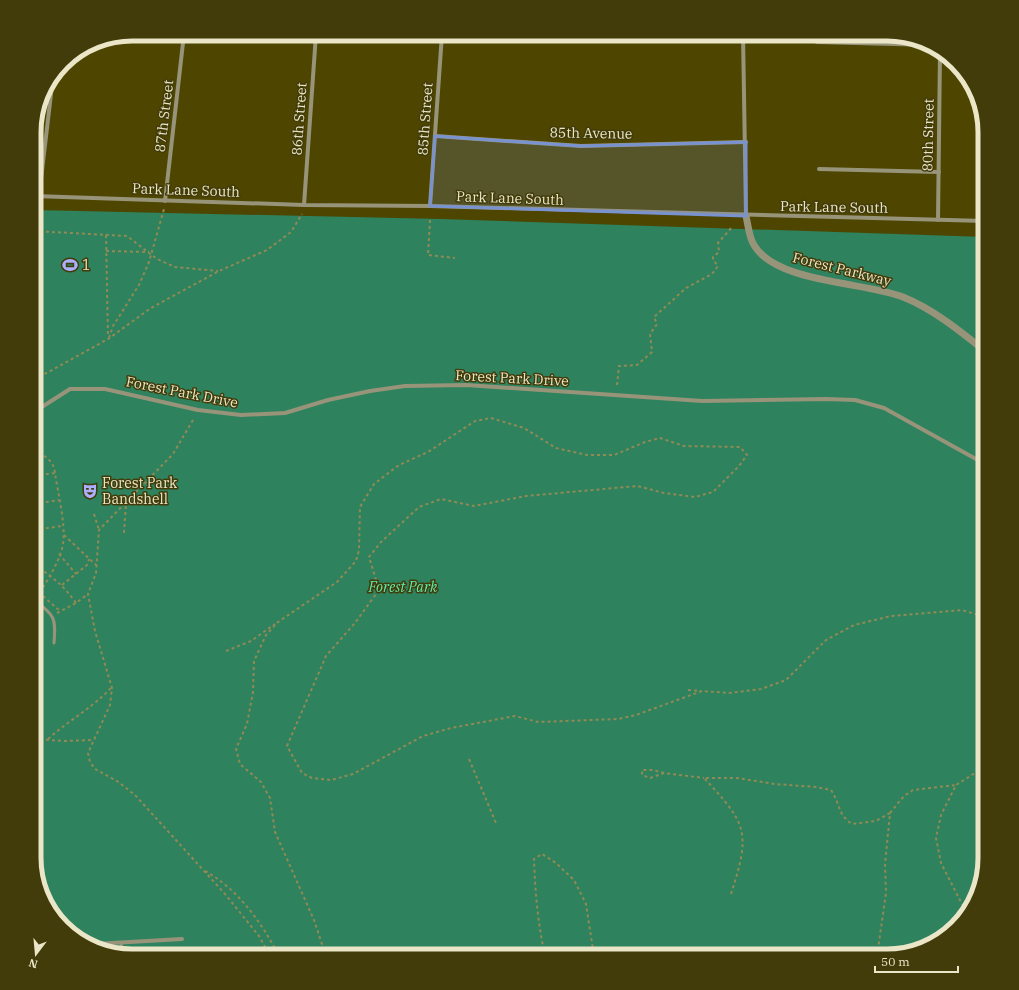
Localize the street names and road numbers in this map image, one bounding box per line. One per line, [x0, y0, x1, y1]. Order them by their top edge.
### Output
street label: 87th Street [151, 79, 177, 153]
street label: 86th Street [287, 82, 311, 156]
street label: 85th Street [413, 82, 437, 156]
street label: 80th Street [918, 98, 938, 172]
street label: 85th Avenue [549, 123, 633, 143]
street label: Park Lane South [132, 179, 241, 201]
street label: Park Lane South [456, 187, 565, 209]
street label: Park Lane South [780, 197, 888, 217]
street label: Forest Parkway [791, 248, 894, 290]
street label: Forest Park Drive [455, 366, 569, 390]
street label: Forest Park Drive [124, 372, 240, 412]

